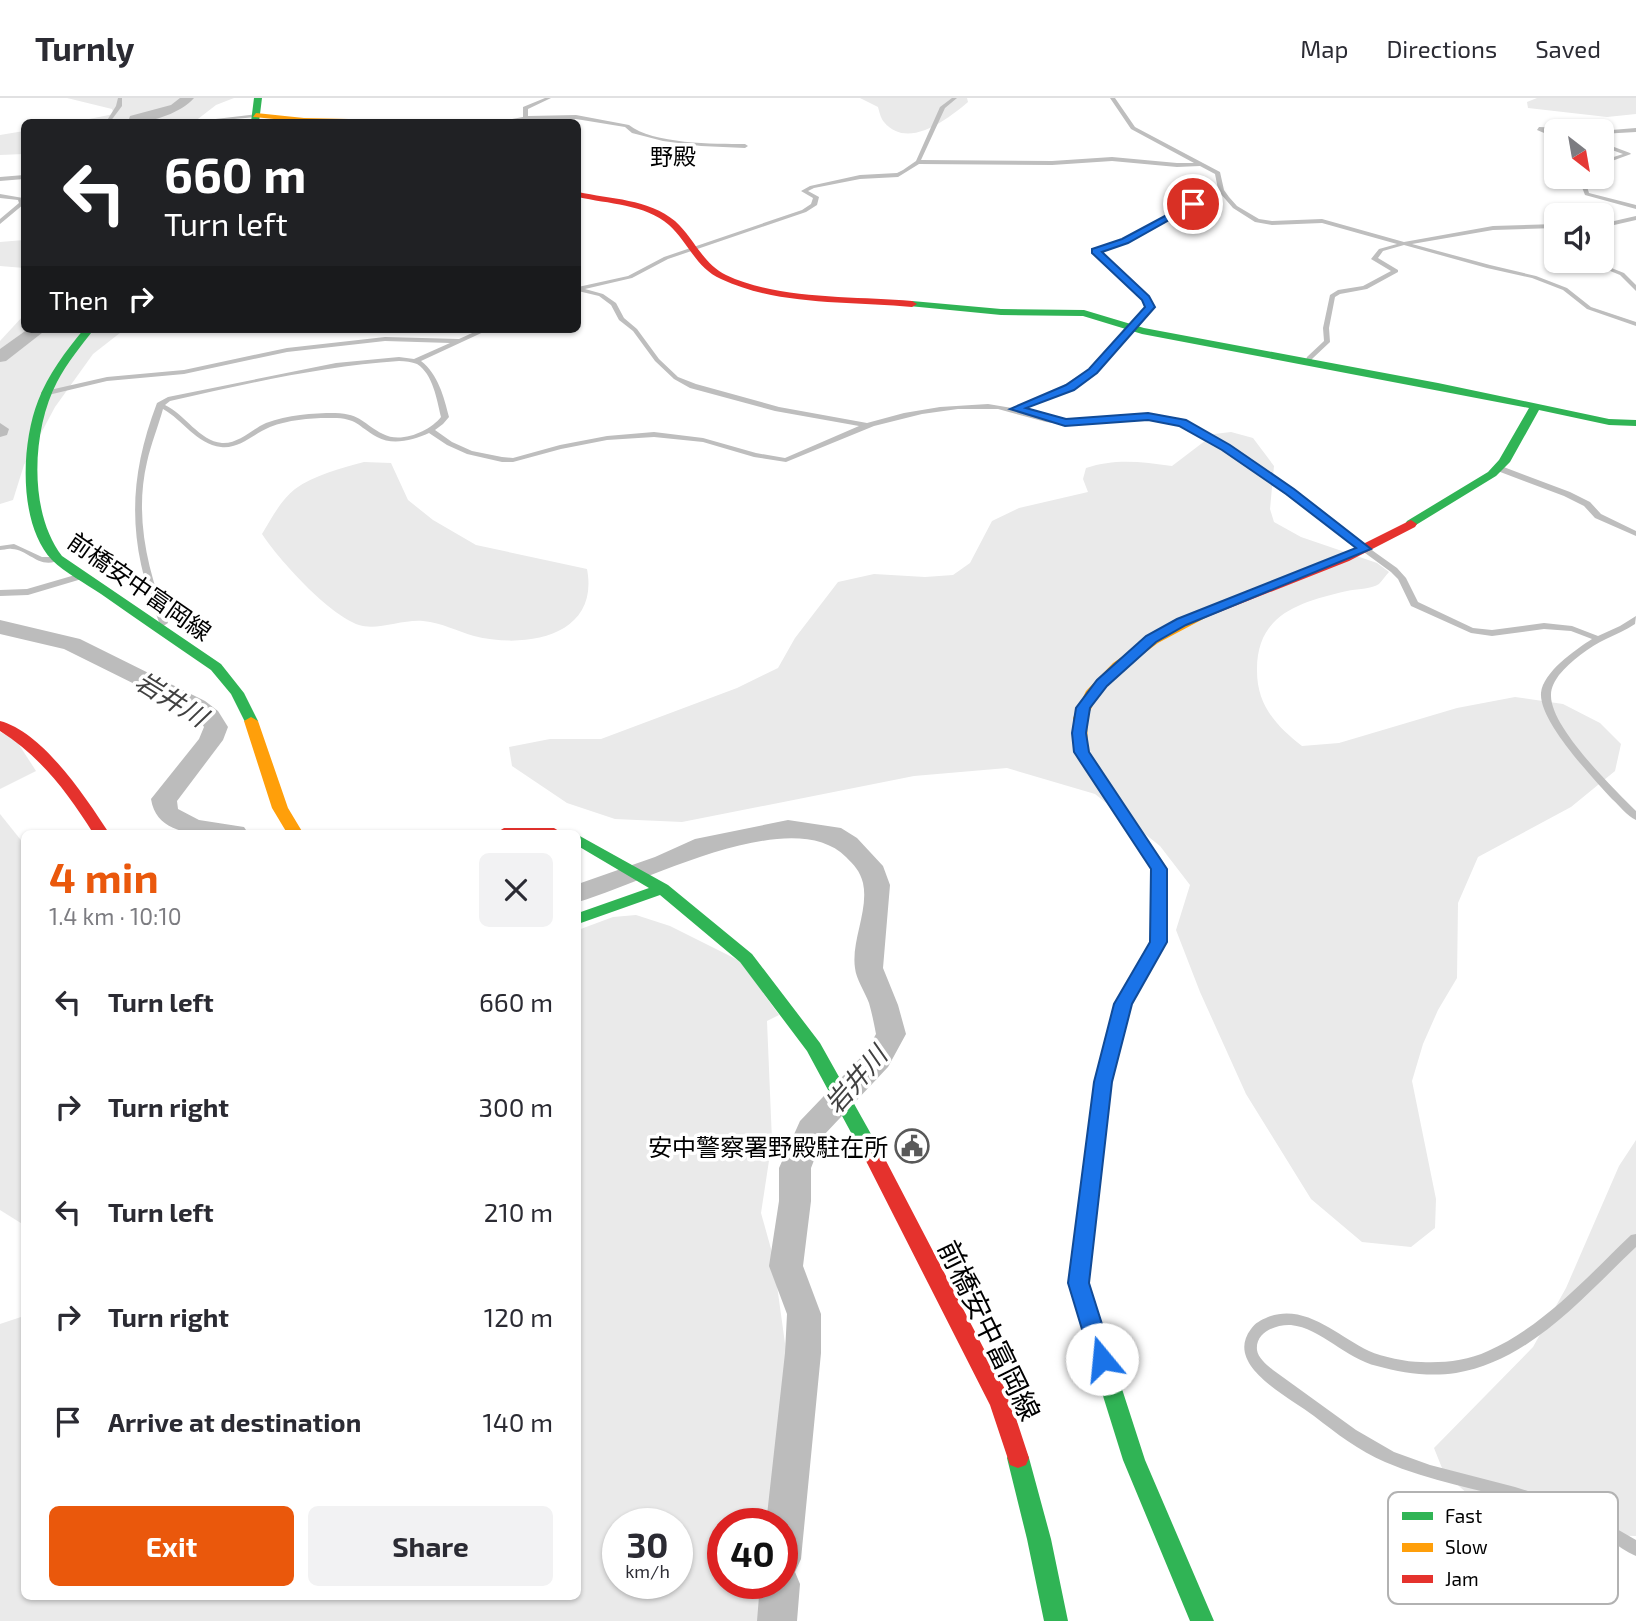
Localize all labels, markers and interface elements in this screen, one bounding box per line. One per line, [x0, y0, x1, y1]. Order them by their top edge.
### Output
text: Turnly [35, 28, 134, 68]
text: Map [1300, 34, 1348, 63]
text: Directions [1386, 34, 1497, 63]
text: Saved [1535, 34, 1601, 63]
north arrow [1544, 119, 1614, 189]
map controls [1544, 119, 1614, 273]
district label: 野殿 [650, 142, 696, 170]
text: 660 m [164, 144, 307, 203]
icon: left [49, 147, 140, 238]
pin [1163, 174, 1223, 234]
icon: arrive [1174, 185, 1212, 223]
button: sound [1544, 203, 1614, 273]
text: Turn left [164, 204, 288, 242]
icon: right [122, 280, 160, 318]
text: Then [49, 284, 108, 315]
street label: 前橋安中富岡線 [63, 526, 217, 646]
water label: 岩井川 [131, 664, 216, 733]
text: 4 min [49, 851, 159, 901]
button: close [479, 853, 553, 927]
text: 1.4 km · 10:10 [49, 902, 182, 930]
icon: left [49, 983, 87, 1021]
text: Turn left [108, 986, 214, 1017]
text: 660 m [479, 986, 553, 1017]
water label: 岩井川 [818, 1037, 894, 1119]
icon: right [49, 1088, 87, 1126]
text: Turn right [108, 1091, 229, 1122]
text: 300 m [479, 1091, 553, 1122]
public building icon: 安中警察署野殿駐在所 [893, 1127, 931, 1165]
place label: 安中警察署野殿駐在所 [648, 1132, 888, 1161]
icon: left [49, 1193, 87, 1231]
text: Turn left [108, 1196, 214, 1227]
text: 210 m [484, 1196, 553, 1227]
street label: 前橋安中富岡線 [932, 1234, 1048, 1426]
icon: right [49, 1298, 87, 1336]
text: Turn right [108, 1301, 229, 1332]
text: 120 m [484, 1301, 553, 1332]
position arrow [1065, 1322, 1139, 1396]
icon: arrive [49, 1403, 87, 1441]
text: Arrive at destination [108, 1406, 361, 1437]
text: 140 m [482, 1406, 553, 1437]
legend [1388, 1492, 1618, 1604]
text: Fast [1445, 1504, 1482, 1527]
button: Exit [49, 1506, 294, 1586]
button: Share [308, 1506, 553, 1586]
speed limit sign: 40 [707, 1508, 798, 1599]
text: 30 [627, 1523, 668, 1565]
text: Slow [1445, 1535, 1488, 1558]
text: km/h [625, 1560, 670, 1582]
text: Jam [1445, 1567, 1479, 1590]

